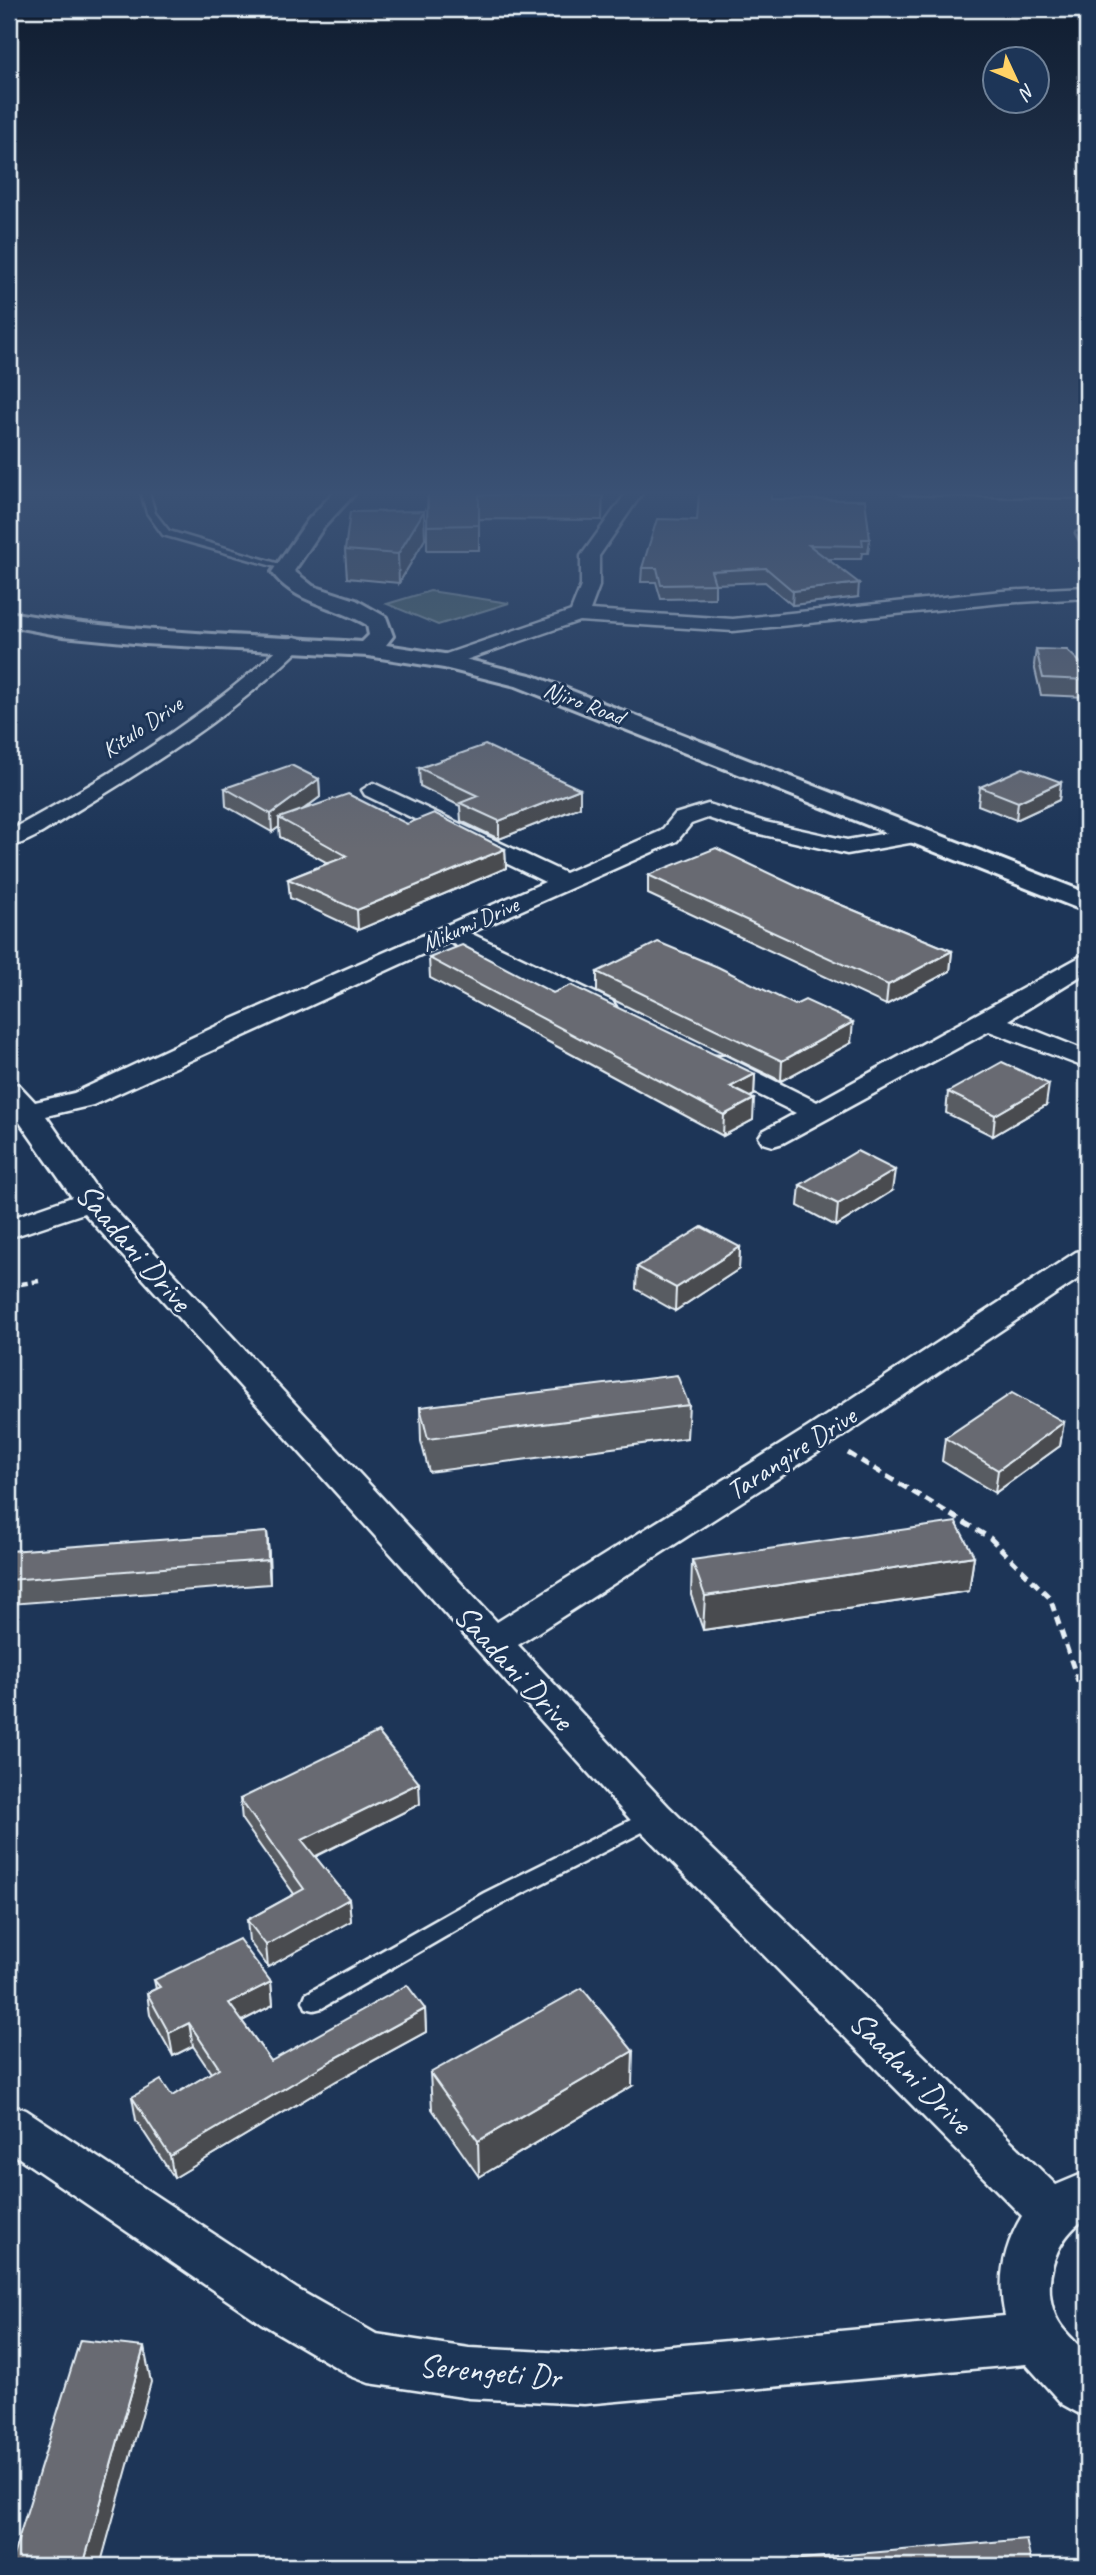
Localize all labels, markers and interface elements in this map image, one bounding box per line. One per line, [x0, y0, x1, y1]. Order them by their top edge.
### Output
north arrow [981, 46, 1050, 116]
text: N [1013, 79, 1040, 106]
street label: Njiro Road [540, 674, 631, 733]
street label: Kitulo Drive [96, 689, 189, 764]
street label: Mikumi Drive [417, 889, 524, 958]
street label: Saadani Drive [66, 1174, 203, 1322]
street label: Tarangire Drive [720, 1397, 864, 1508]
street label: Saadani Drive [445, 1595, 585, 1741]
street label: Saadani Drive [840, 2001, 983, 2144]
street label: Serengeti Dr [417, 2344, 565, 2398]

